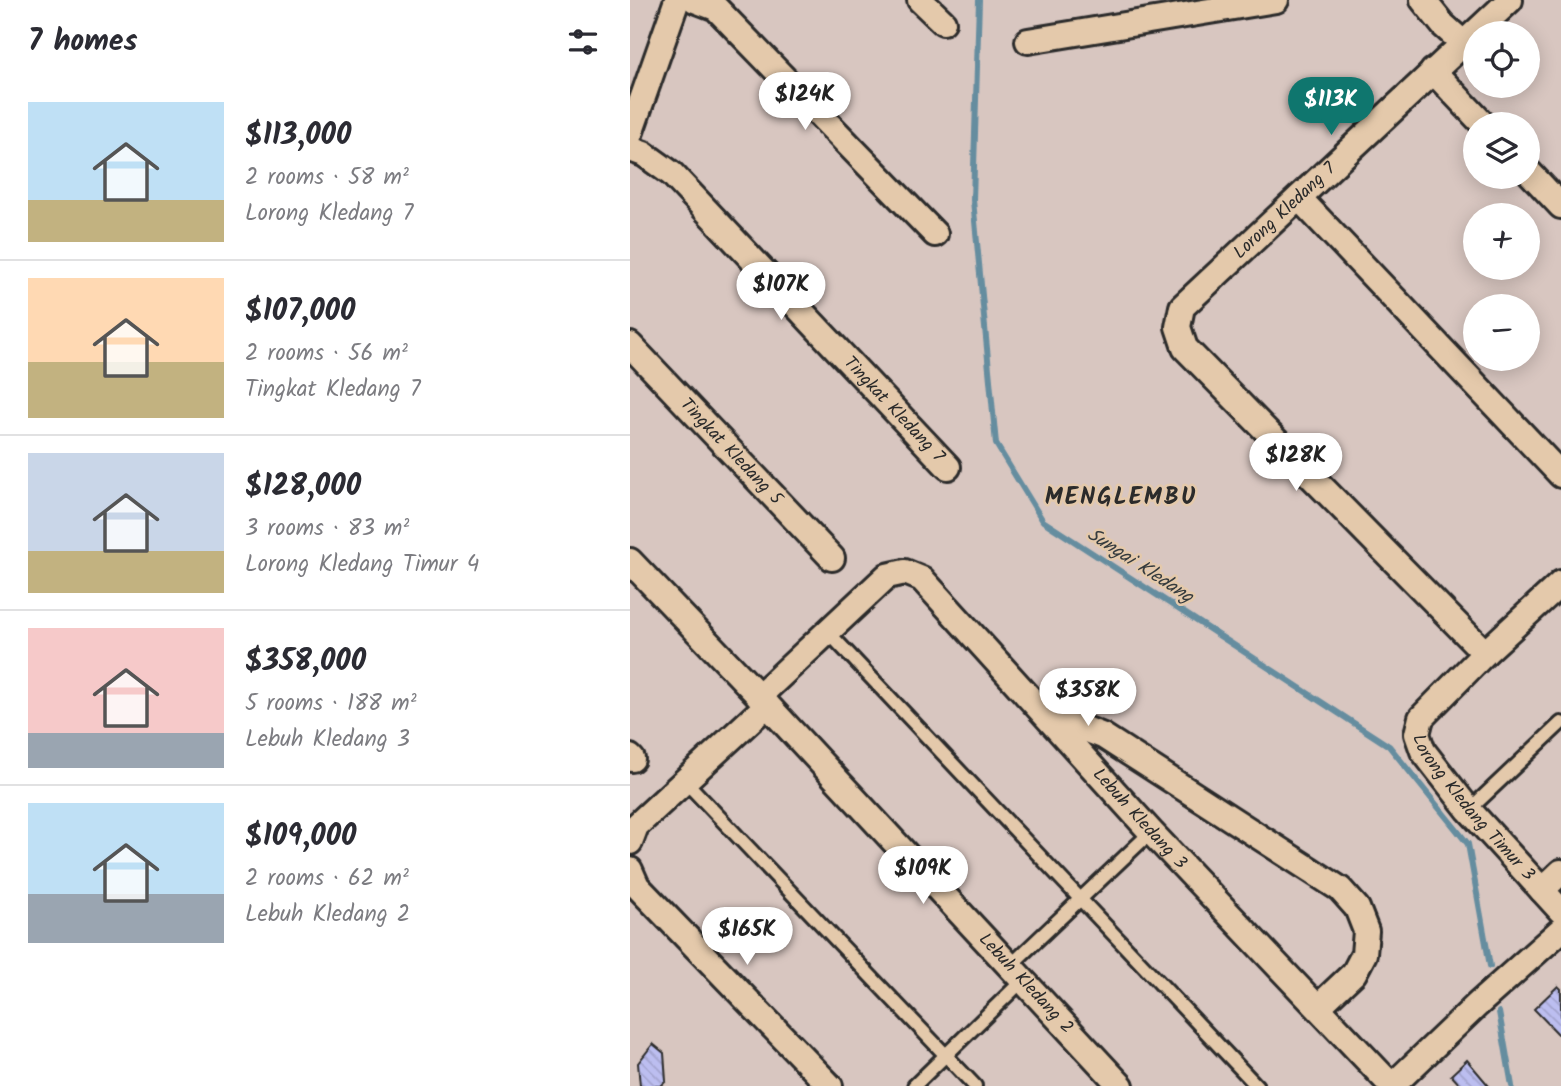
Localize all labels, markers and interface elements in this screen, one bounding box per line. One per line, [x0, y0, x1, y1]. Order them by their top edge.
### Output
text: 7 homes [28, 18, 138, 66]
map controls [1463, 21, 1540, 371]
button: locate [1463, 21, 1540, 98]
icon: filters [564, 23, 602, 61]
pin: $124K [756, 72, 854, 132]
text: $124K [775, 77, 835, 113]
pin: $113K [1282, 78, 1380, 137]
text: $113K [1304, 82, 1358, 118]
text: $113,000 [245, 112, 351, 160]
button: layers [1463, 112, 1540, 189]
icon: home [84, 130, 168, 214]
street label: Lorong Kledang 7 [1227, 155, 1343, 267]
text: 2 rooms · 58 m² [245, 160, 409, 196]
text: Lorong Kledang 7 [245, 196, 413, 232]
button: + [1463, 203, 1540, 280]
pin: $107K [732, 262, 830, 322]
text: $107K [752, 267, 810, 303]
text: $107,000 [245, 288, 355, 336]
button: − [1463, 294, 1540, 371]
icon: home [84, 306, 168, 390]
text: 2 rooms · 56 m² [245, 336, 408, 372]
street label: Tingkat Kledang 7 [836, 350, 952, 470]
text: Tingkat Kledang 7 [245, 372, 421, 408]
street label: Tingkat Kledang 5 [673, 391, 790, 513]
pin: $128K [1247, 434, 1345, 493]
text: $128K [1265, 438, 1327, 474]
text: $128,000 [245, 463, 361, 511]
district label: MENGLEMBU [1045, 478, 1197, 517]
icon: home [84, 481, 168, 565]
text: 3 rooms · 83 m² [245, 511, 409, 547]
water label: Sungai Kledang [1081, 520, 1200, 612]
text: Lorong Kledang Timur 4 [245, 547, 479, 583]
text: $358,000 [245, 638, 366, 686]
icon: home [84, 656, 168, 740]
pin: $358K [1039, 668, 1137, 728]
text: $358K [1055, 673, 1121, 709]
text: 5 rooms · 188 m² [245, 686, 417, 722]
text: Lebuh Kledang 3 [245, 722, 410, 758]
street label: Lorong Kledang Timur 3 [1404, 730, 1542, 888]
street label: Lebuh Kledang 3 [1085, 761, 1194, 876]
text: $109,000 [245, 813, 356, 861]
icon: home [84, 831, 168, 915]
pin: $109K [874, 846, 972, 906]
text: $109K [894, 851, 952, 887]
text: 2 rooms · 62 m² [245, 861, 409, 897]
text: Lebuh Kledang 2 [245, 897, 410, 933]
pin: $165K [698, 908, 796, 967]
text: $165K [718, 912, 776, 948]
street label: Lebuh Kledang 2 [971, 926, 1081, 1041]

